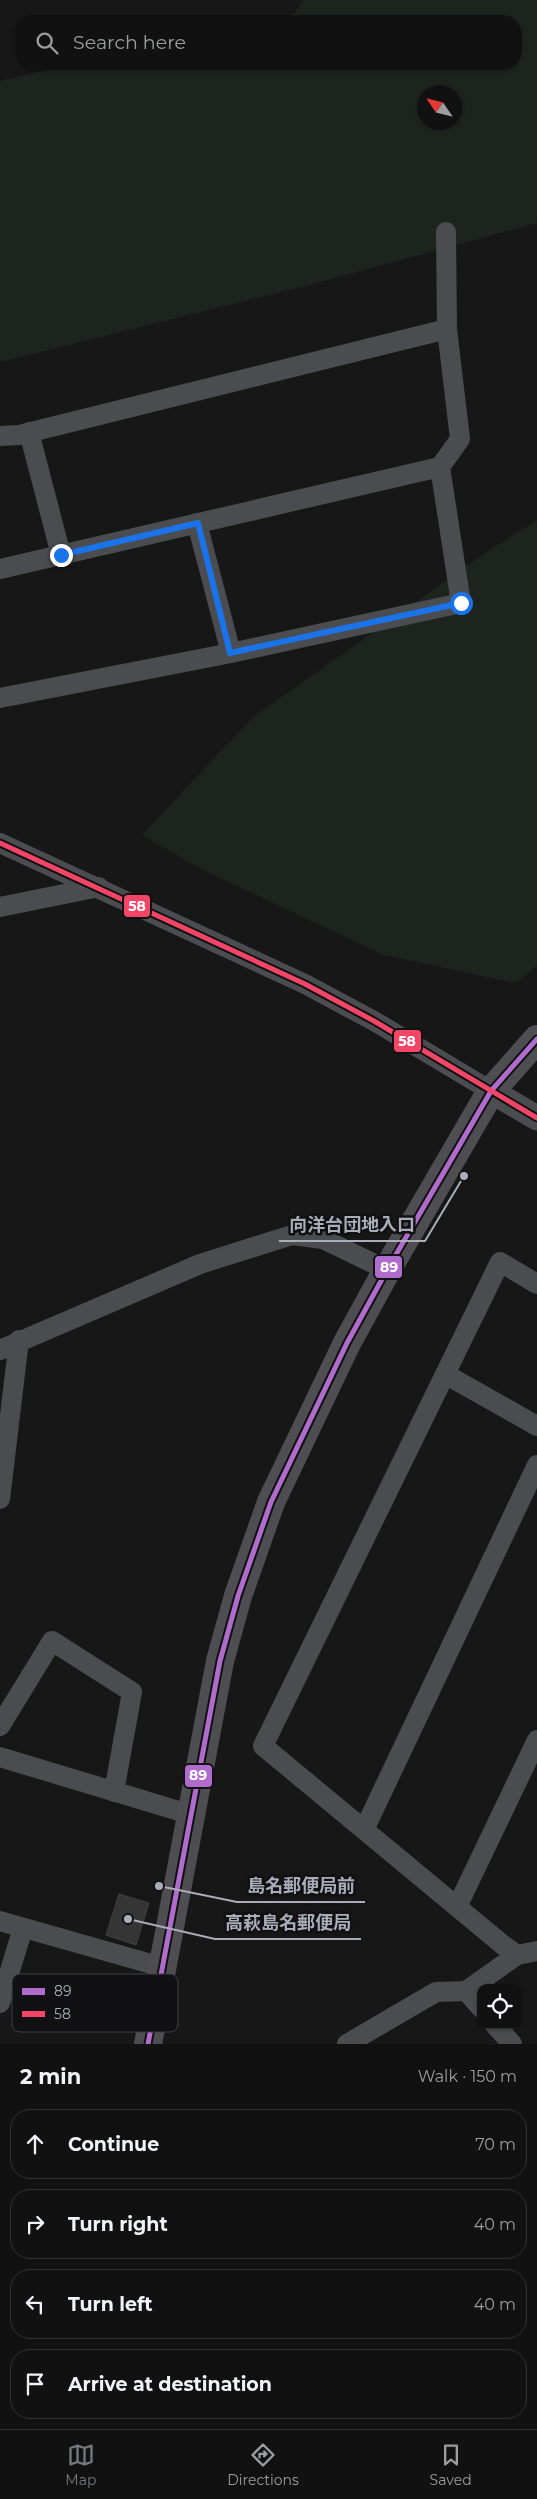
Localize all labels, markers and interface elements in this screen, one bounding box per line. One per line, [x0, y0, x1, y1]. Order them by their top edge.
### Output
search box [15, 15, 522, 70]
icon: search [33, 29, 61, 57]
text: Search here [73, 31, 186, 54]
north arrow [417, 85, 462, 130]
route end [50, 544, 73, 567]
route start [450, 592, 473, 615]
line badge: 58 [123, 894, 151, 918]
text: 58 [128, 897, 146, 915]
line badge: 58 [393, 1029, 422, 1053]
text: 58 [398, 1032, 416, 1050]
callout: 向洋台団地入口 [279, 1208, 425, 1241]
text: 向洋台団地入口 [289, 1214, 415, 1236]
line badge: 89 [374, 1255, 403, 1279]
text: 89 [380, 1258, 398, 1276]
line badge: 89 [184, 1764, 213, 1788]
text: 89 [189, 1766, 207, 1784]
callout: 島名郵便局前 [237, 1869, 365, 1902]
text: 島名郵便局前 [247, 1875, 355, 1897]
callout: 高萩島名郵便局 [215, 1906, 361, 1939]
text: 高萩島名郵便局 [225, 1912, 351, 1934]
legend [12, 1974, 178, 2032]
text: 89 [54, 1982, 71, 2000]
map controls [477, 1984, 522, 2029]
button: locate [477, 1984, 522, 2029]
text: 58 [54, 2005, 71, 2023]
text: 2 min [20, 2064, 81, 2089]
text: Walk · 150 m [418, 2067, 517, 2086]
icon: ahead [21, 2130, 49, 2158]
text: Continue [68, 2133, 159, 2156]
text: 70 m [475, 2135, 516, 2154]
icon: right [21, 2210, 49, 2238]
text: Turn right [68, 2213, 168, 2236]
text: 40 m [474, 2215, 516, 2234]
icon: left [21, 2290, 49, 2318]
text: Turn left [68, 2293, 153, 2316]
text: 40 m [474, 2295, 516, 2314]
icon: arrive [21, 2370, 49, 2398]
text: Arrive at destination [68, 2373, 272, 2396]
tab: Map [65, 2441, 96, 2489]
tab: Directions [227, 2441, 299, 2489]
tab: Saved [430, 2441, 472, 2489]

